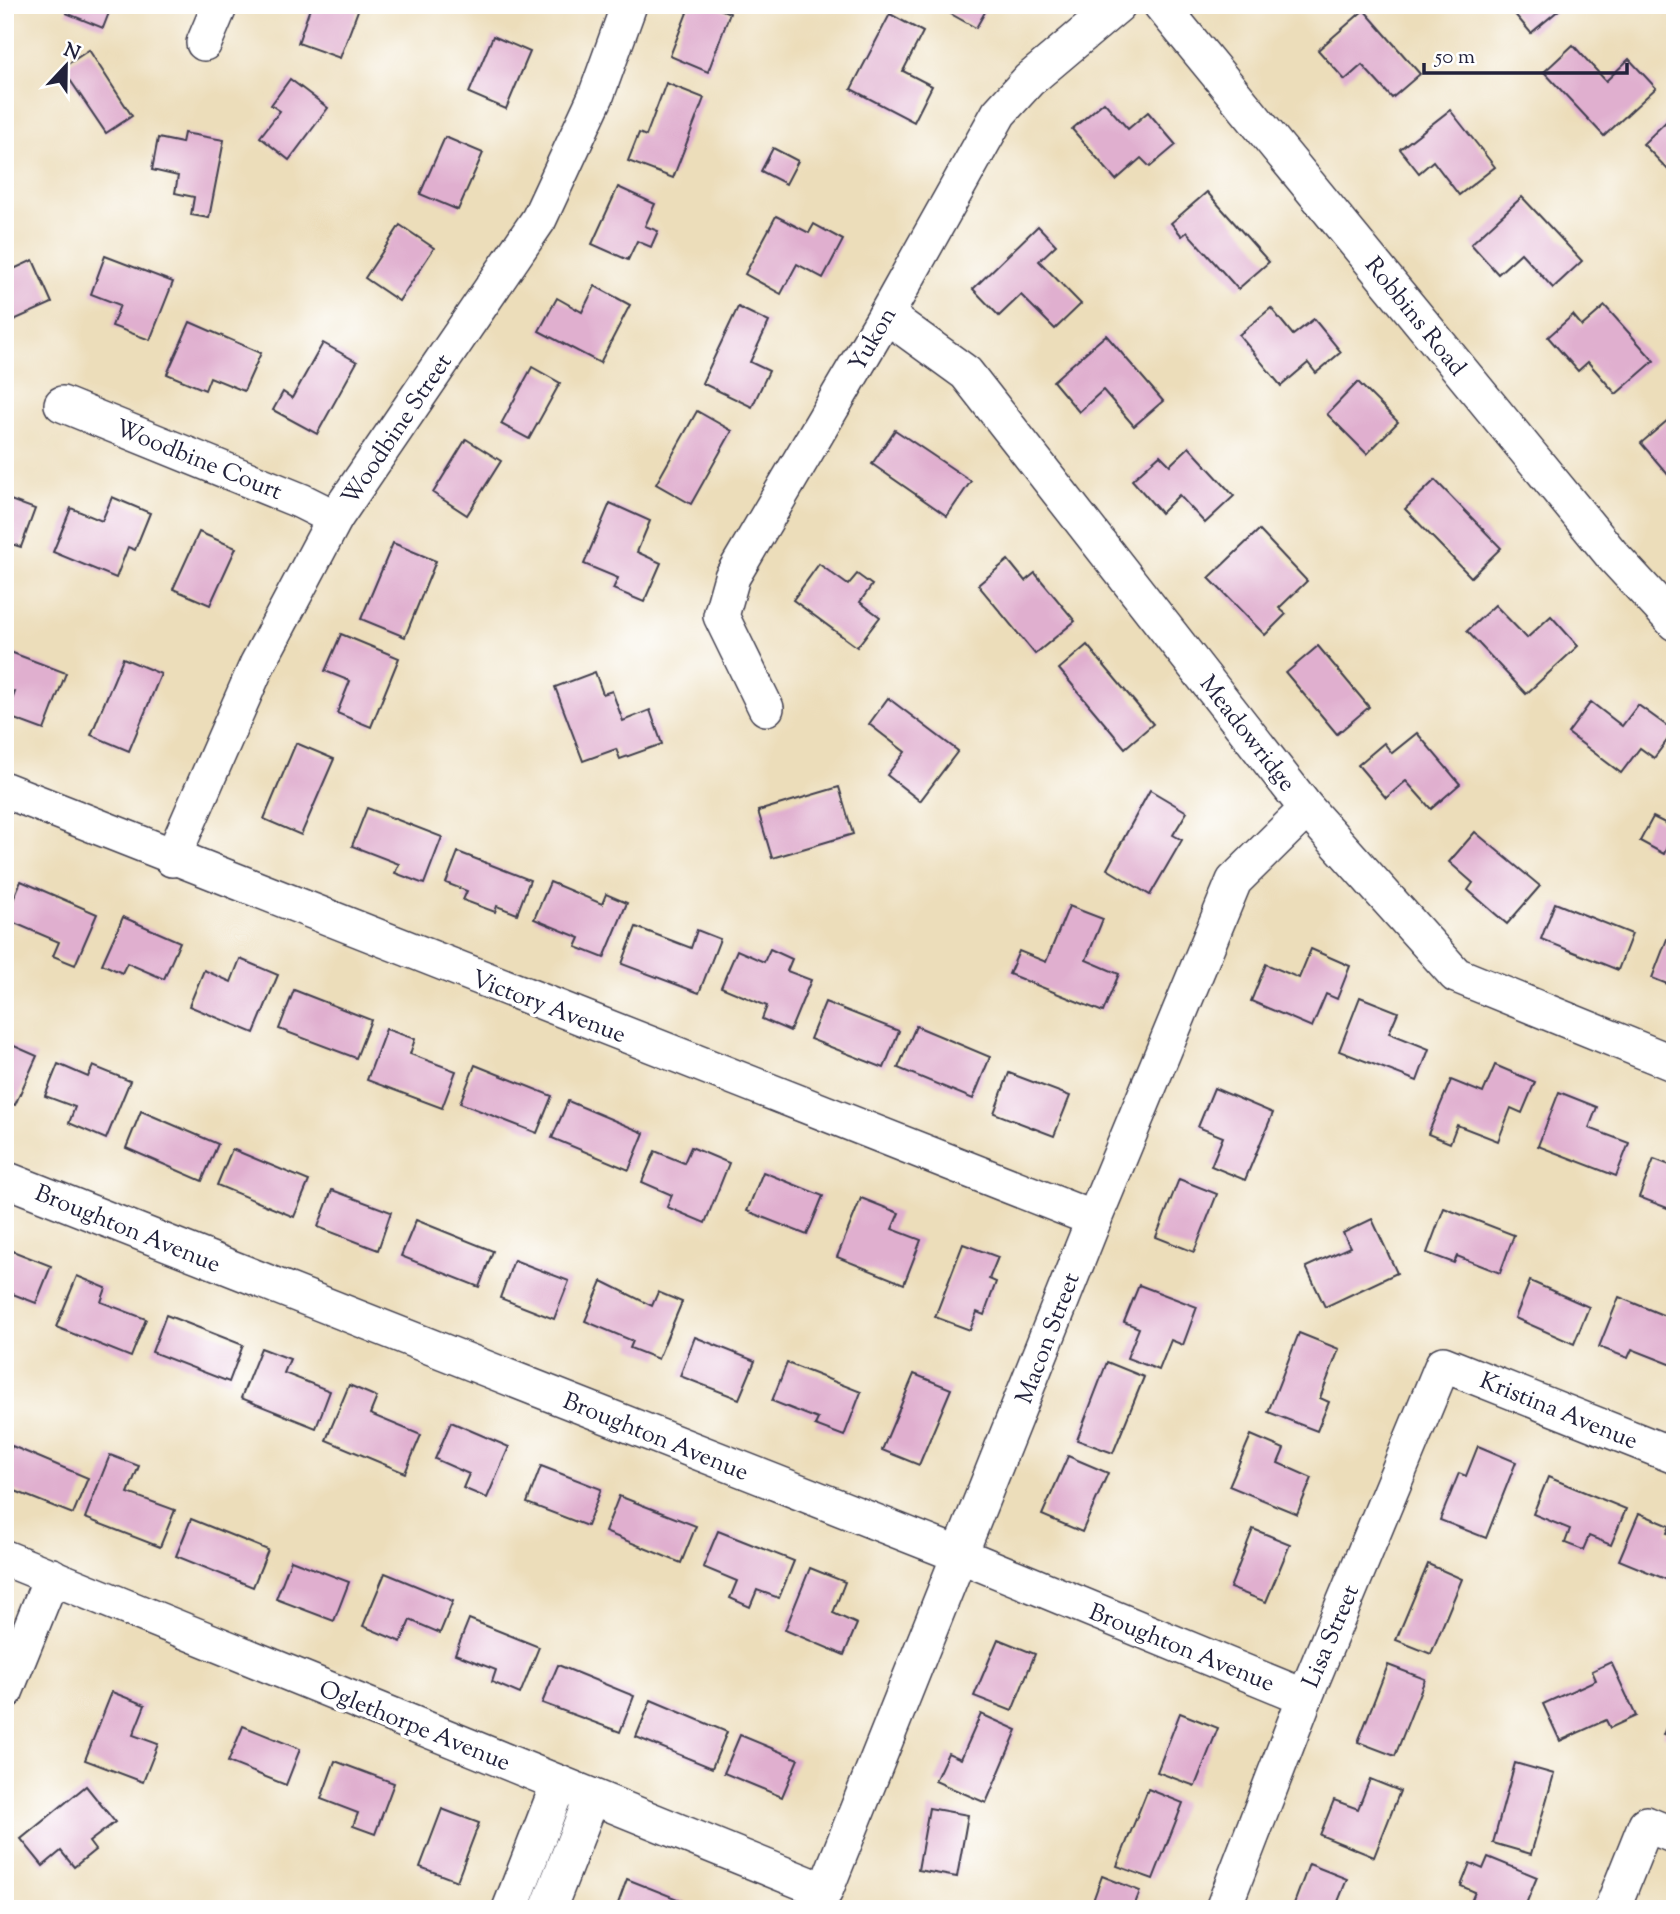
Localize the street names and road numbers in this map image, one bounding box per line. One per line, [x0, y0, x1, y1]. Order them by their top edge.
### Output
street label: Robbins Road [1356, 250, 1474, 385]
street label: Yukon [842, 302, 906, 378]
street label: Woodbine Street [334, 347, 461, 513]
street label: Woodbine Court [110, 412, 287, 510]
street label: Meadowridge [1190, 669, 1303, 800]
street label: Victory Avenue [466, 963, 630, 1053]
street label: Broughton Avenue [29, 1177, 225, 1283]
street label: Macon Street [1008, 1268, 1089, 1409]
street label: Kristina Avenue [1474, 1365, 1642, 1459]
street label: Broughton Avenue [557, 1385, 753, 1491]
street label: Lisa Street [1295, 1580, 1369, 1694]
street label: Broughton Avenue [1083, 1596, 1279, 1702]
street label: Oglethorpe Avenue [313, 1673, 515, 1781]

